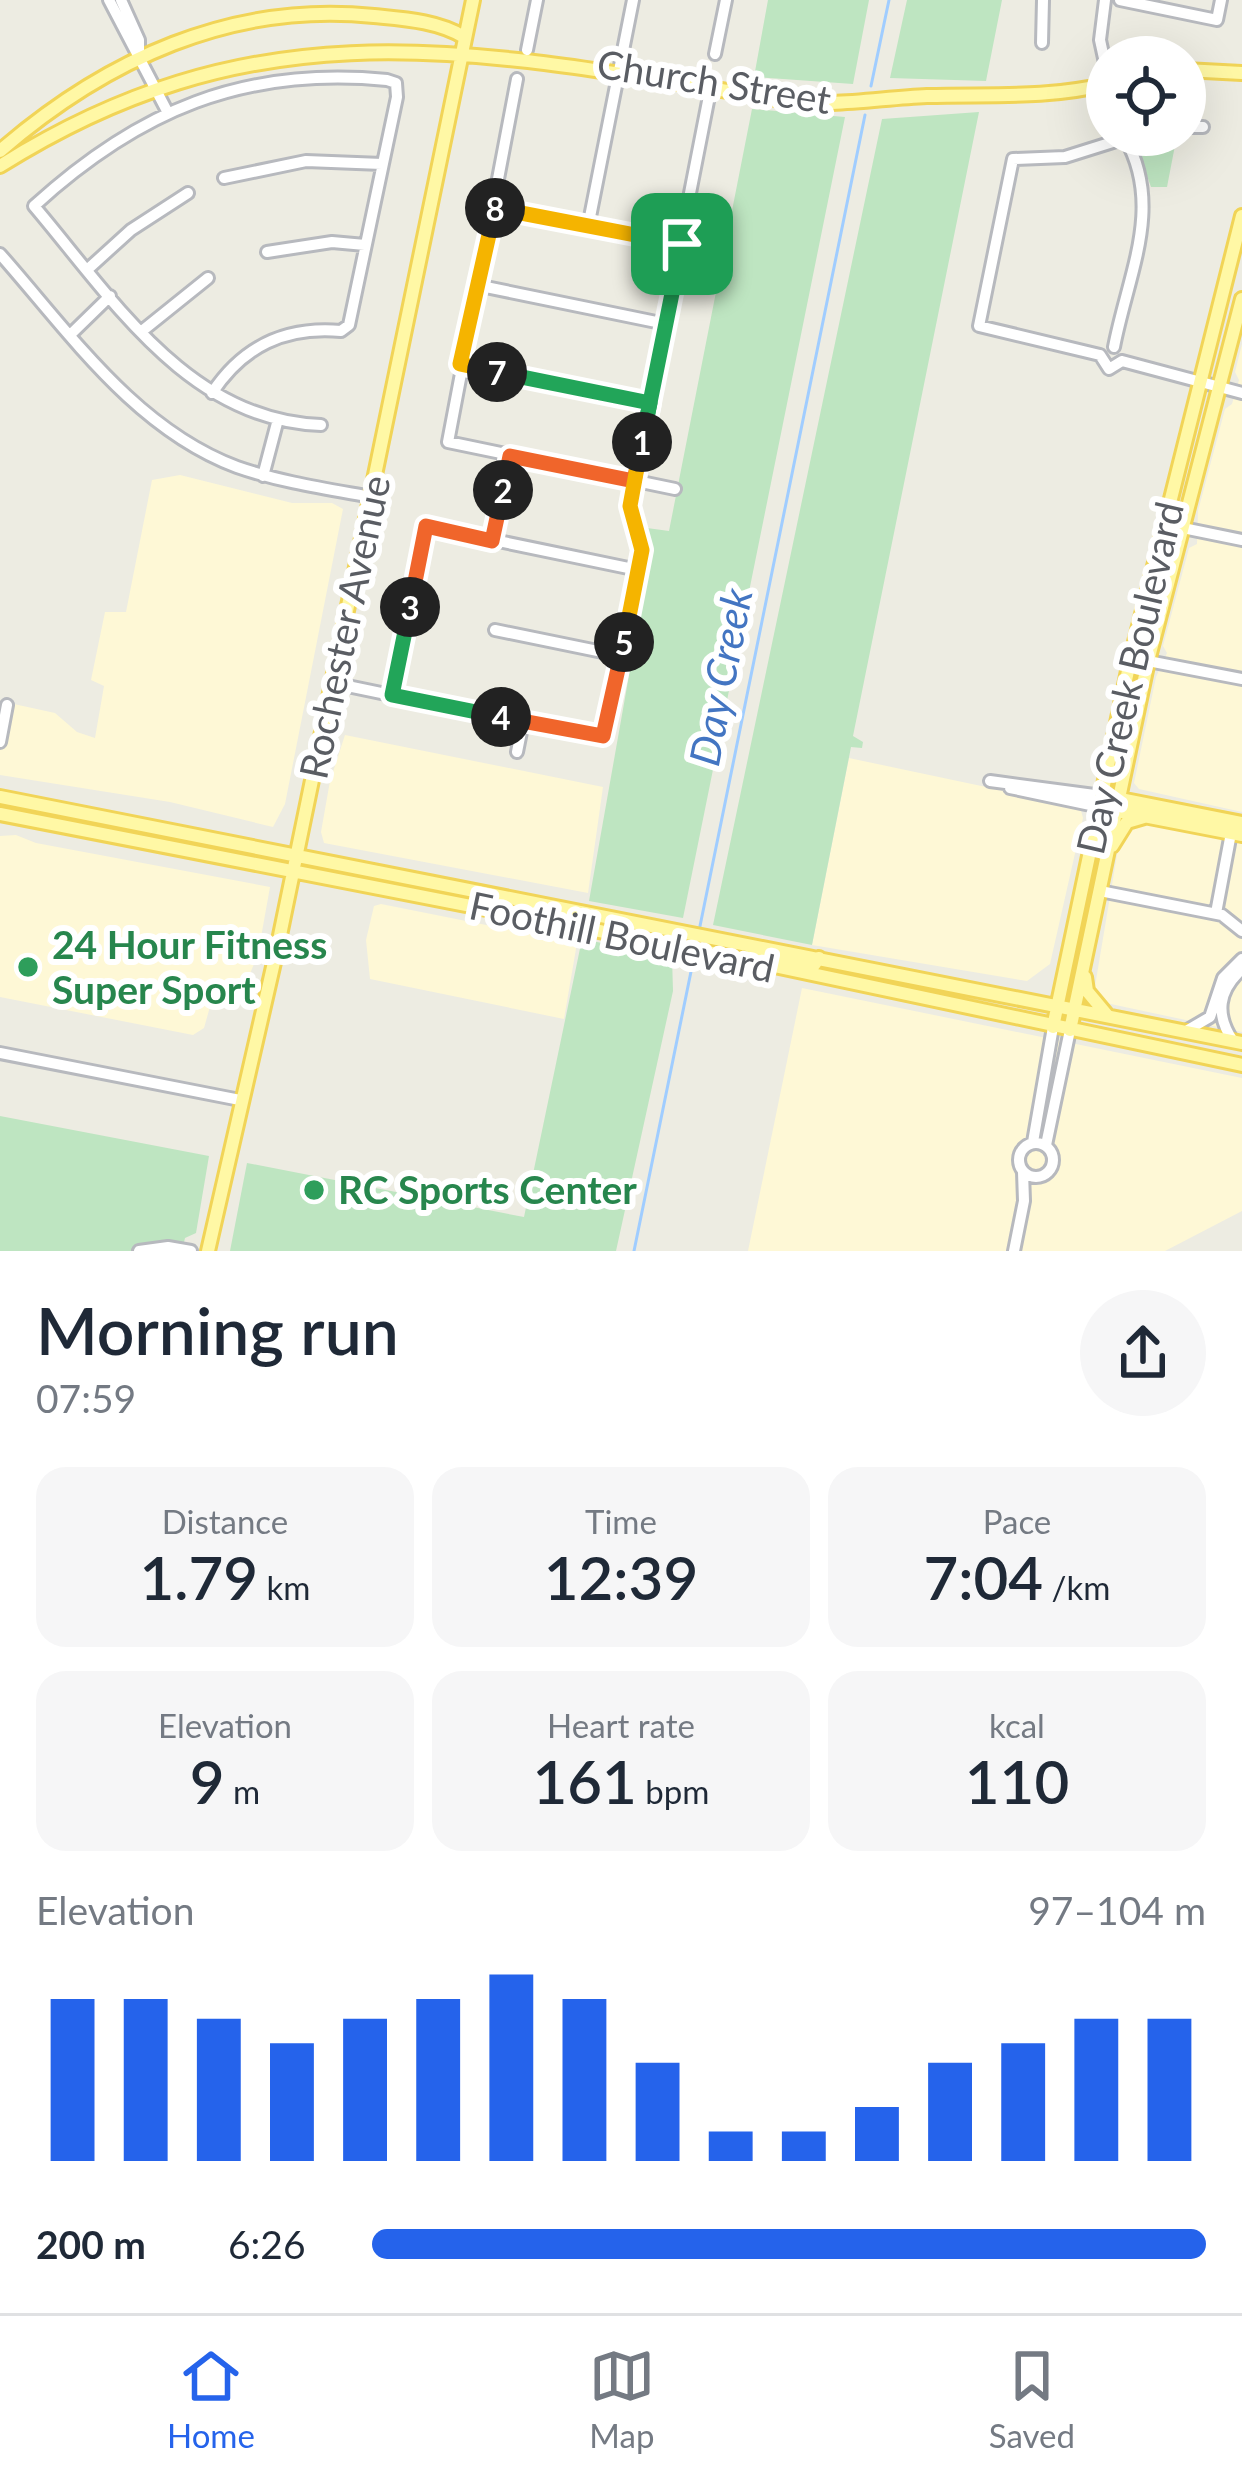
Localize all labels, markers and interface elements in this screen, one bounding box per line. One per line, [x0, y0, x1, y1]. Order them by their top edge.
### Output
map controls [1086, 36, 1206, 156]
button: locate [1086, 36, 1206, 156]
street label: Church Street [594, 40, 834, 122]
pin: 8 [465, 178, 525, 238]
text: 8 [485, 188, 505, 228]
pin [631, 193, 733, 295]
icon: arrive [649, 211, 715, 277]
pin: 7 [467, 342, 527, 402]
text: 7 [487, 352, 507, 392]
pin: 1 [612, 412, 672, 472]
text: 1 [632, 422, 652, 462]
pin: 2 [473, 460, 533, 520]
text: 2 [493, 470, 513, 510]
street label: Rochester Avenue [289, 471, 399, 783]
street label: Day Creek Boulevard [1066, 497, 1192, 858]
pin: 3 [380, 577, 440, 637]
water label: Day Creek [678, 583, 762, 770]
text: 3 [400, 587, 420, 627]
pin: 5 [594, 612, 654, 672]
text: 5 [614, 622, 634, 662]
pin: 4 [471, 687, 531, 747]
text: 4 [491, 697, 511, 737]
street label: Foothill Boulevard [466, 881, 779, 991]
place label: 24 Hour Fitness Super Sport [52, 921, 327, 1012]
marker: 24 Hour Fitness Super Sport [15, 954, 41, 980]
place label: RC Sports Center [338, 1166, 637, 1212]
marker: RC Sports Center [301, 1177, 327, 1203]
text: Morning run [36, 1290, 399, 1369]
button: share [1080, 1290, 1206, 1416]
text: 07:59 [36, 1375, 136, 1421]
text: Distance [162, 1501, 288, 1541]
text: Time [585, 1501, 657, 1541]
text: Pace [983, 1501, 1051, 1541]
text: 1.79 [140, 1541, 258, 1613]
text: 12:39 [544, 1541, 698, 1613]
text: 7:04 [924, 1541, 1043, 1613]
text: km [258, 1567, 310, 1607]
text: /km [1043, 1567, 1110, 1607]
text: Elevation [158, 1705, 292, 1745]
text: Heart rate [547, 1705, 695, 1745]
text: kcal [989, 1705, 1045, 1745]
text: 9 [190, 1745, 225, 1817]
text: 161 [533, 1745, 637, 1817]
text: 110 [965, 1745, 1069, 1817]
text: m [225, 1771, 260, 1811]
text: bpm [637, 1771, 709, 1811]
text: Elevation [36, 1887, 194, 1933]
text: 97–104 m [1028, 1887, 1206, 1933]
text: 200 m [36, 2221, 146, 2267]
text: 6:26 [228, 2221, 306, 2267]
tab: Home [167, 2343, 255, 2455]
tab: Map [589, 2343, 655, 2455]
tab: Saved [989, 2343, 1075, 2455]

